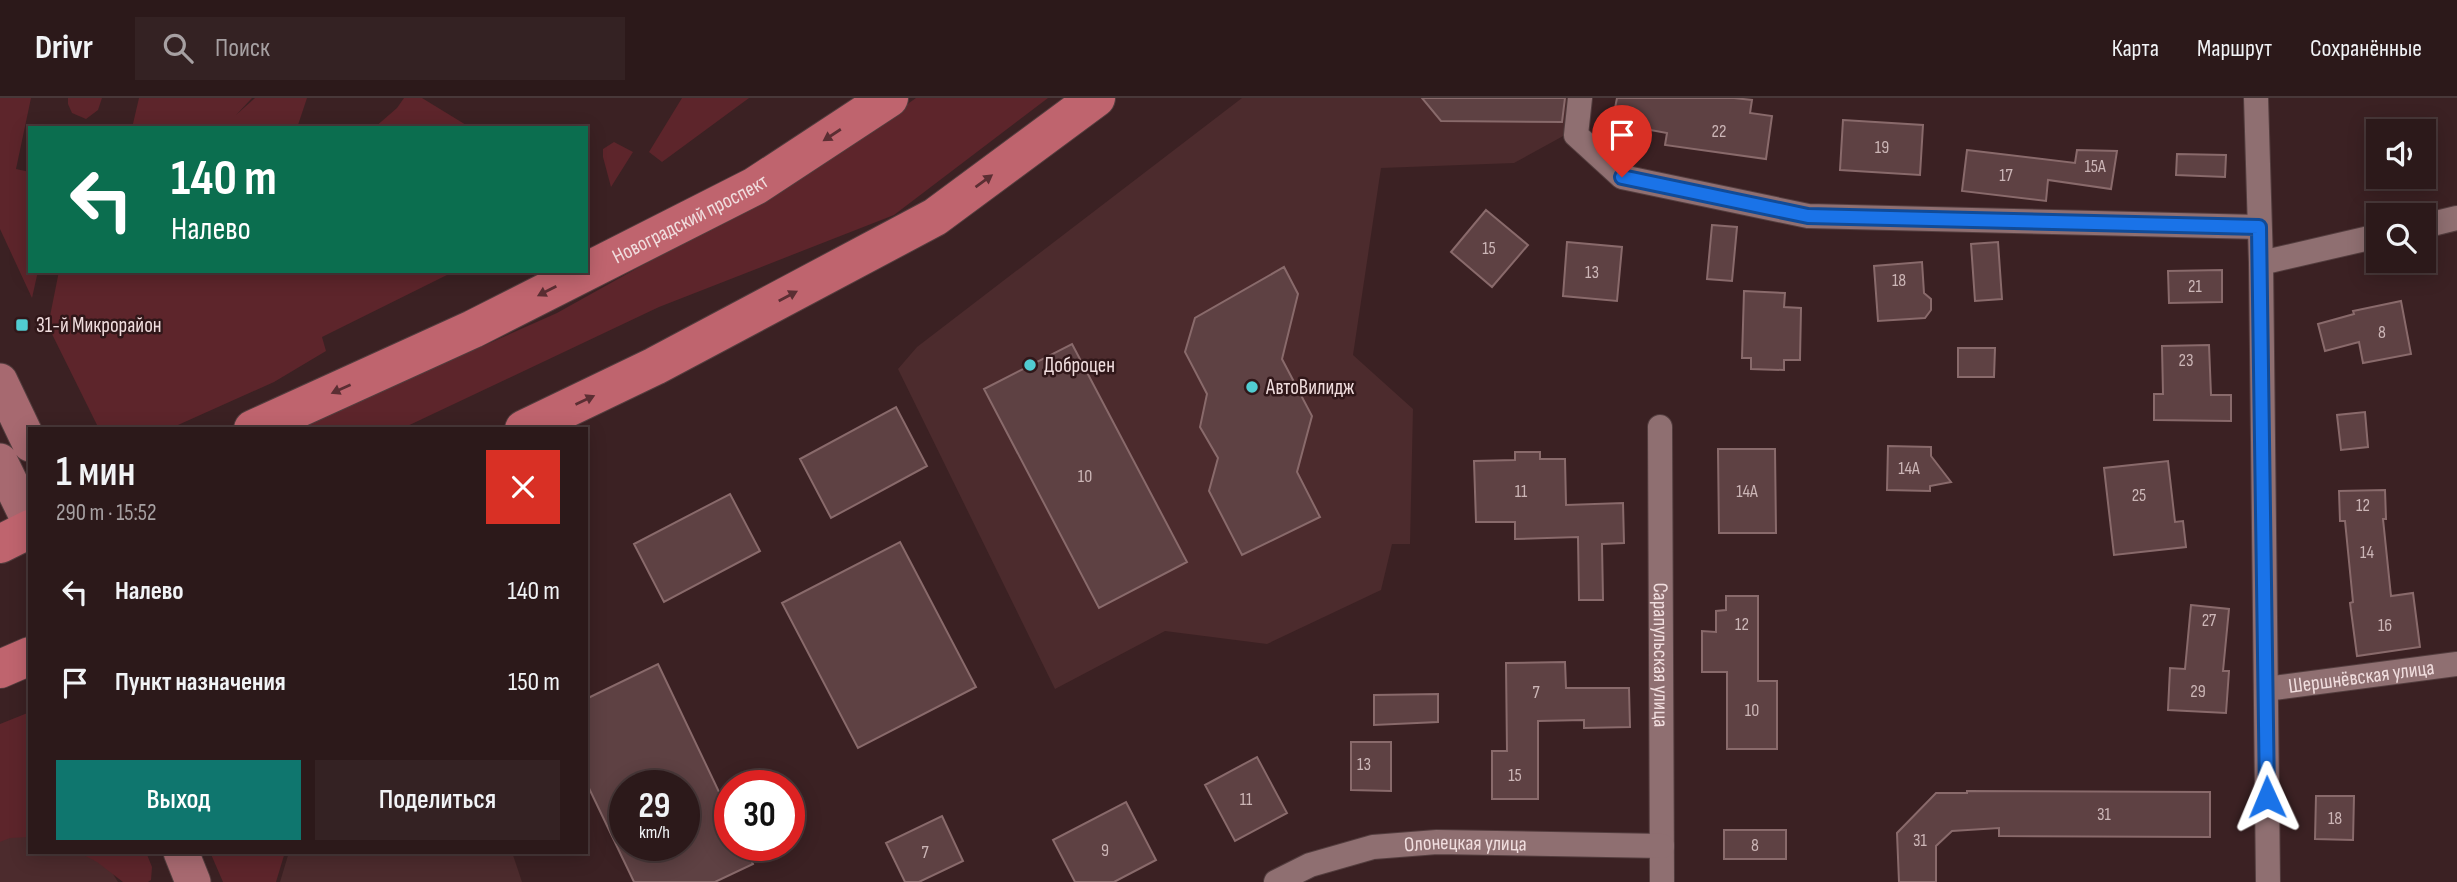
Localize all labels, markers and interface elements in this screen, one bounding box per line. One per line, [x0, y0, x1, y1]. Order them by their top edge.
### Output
search box [135, 17, 625, 80]
text: Drivr [35, 28, 93, 68]
icon: search [159, 29, 197, 67]
text: Поиск [215, 33, 270, 64]
text: Карта [2112, 34, 2159, 63]
text: Маршрут [2197, 34, 2272, 63]
text: Сохранённые [2310, 34, 2422, 63]
pin [1592, 105, 1652, 177]
icon: arrive [1603, 116, 1641, 154]
map controls [2366, 119, 2436, 273]
button: sound [2366, 119, 2436, 189]
house number: 22 [1712, 121, 1726, 142]
one-way arrow [823, 129, 842, 142]
house number: 19 [1875, 137, 1889, 158]
text: 140 m [171, 150, 277, 209]
icon: left [56, 154, 147, 245]
house number: 15А [2084, 156, 2106, 177]
house number: 17 [1999, 165, 2014, 186]
street label: Новоградский проспект [608, 168, 773, 269]
one-way arrow [975, 174, 993, 188]
button: search [2366, 203, 2436, 273]
text: Налево [171, 210, 251, 249]
house number: 15 [1482, 238, 1496, 259]
house number: 13 [1585, 262, 1599, 283]
house number: 18 [1892, 270, 1906, 291]
house number: 21 [2188, 276, 2203, 297]
one-way arrow [537, 286, 557, 297]
one-way arrow [778, 290, 798, 301]
place label: 31-й Микрорайон [36, 313, 162, 338]
marker: 31-й Микрорайон [14, 317, 30, 333]
house number: 8 [2378, 322, 2386, 343]
house number: 23 [2179, 350, 2194, 371]
place label: Доброцен [1044, 353, 1115, 378]
marker: Доброцен [1022, 357, 1038, 373]
place label: АвтоВилидж [1265, 375, 1355, 400]
marker: АвтоВилидж [1244, 379, 1260, 395]
one-way arrow [331, 384, 352, 395]
one-way arrow [575, 394, 596, 405]
text: 1 мин [56, 447, 136, 498]
button: close [486, 450, 560, 524]
house number: 14А [1898, 458, 1920, 479]
house number: 10 [1078, 466, 1092, 487]
house number: 11 [1515, 481, 1528, 502]
house number: 14А [1736, 481, 1758, 502]
house number: 25 [2132, 485, 2146, 506]
house number: 12 [2356, 495, 2370, 516]
text: 290 m · 15:52 [56, 499, 157, 527]
house number: 14 [2360, 542, 2374, 563]
icon: left [56, 573, 94, 611]
text: Налево [115, 576, 184, 607]
text: 140 m [508, 576, 560, 607]
street label: Сарапульская улица [1648, 583, 1674, 727]
house number: 27 [2202, 610, 2217, 631]
house number: 12 [1735, 614, 1749, 635]
house number: 16 [2378, 615, 2392, 636]
street label: Шершнёвская улица [2287, 655, 2436, 698]
icon: arrive [56, 664, 94, 702]
text: Пункт назначения [115, 667, 286, 698]
text: 150 m [508, 667, 560, 698]
house number: 29 [2190, 681, 2206, 702]
house number: 7 [1532, 682, 1540, 703]
house number: 10 [1745, 700, 1759, 721]
house number: 13 [1357, 754, 1371, 775]
button: Выход [56, 760, 301, 840]
button: Поделиться [315, 760, 560, 840]
position arrow [2230, 760, 2304, 834]
house number: 15 [1508, 765, 1522, 786]
speed limit sign: 30 [714, 770, 805, 861]
text: 29 [639, 785, 670, 828]
house number: 11 [1240, 789, 1253, 810]
house number: 31 [2097, 804, 2112, 825]
house number: 18 [2328, 808, 2342, 829]
text: km/h [639, 822, 670, 843]
street label: Олонецкая улица [1403, 829, 1527, 857]
house number: 31 [1913, 830, 1928, 851]
house number: 8 [1751, 835, 1759, 856]
house number: 9 [1101, 840, 1109, 861]
house number: 7 [921, 842, 929, 863]

